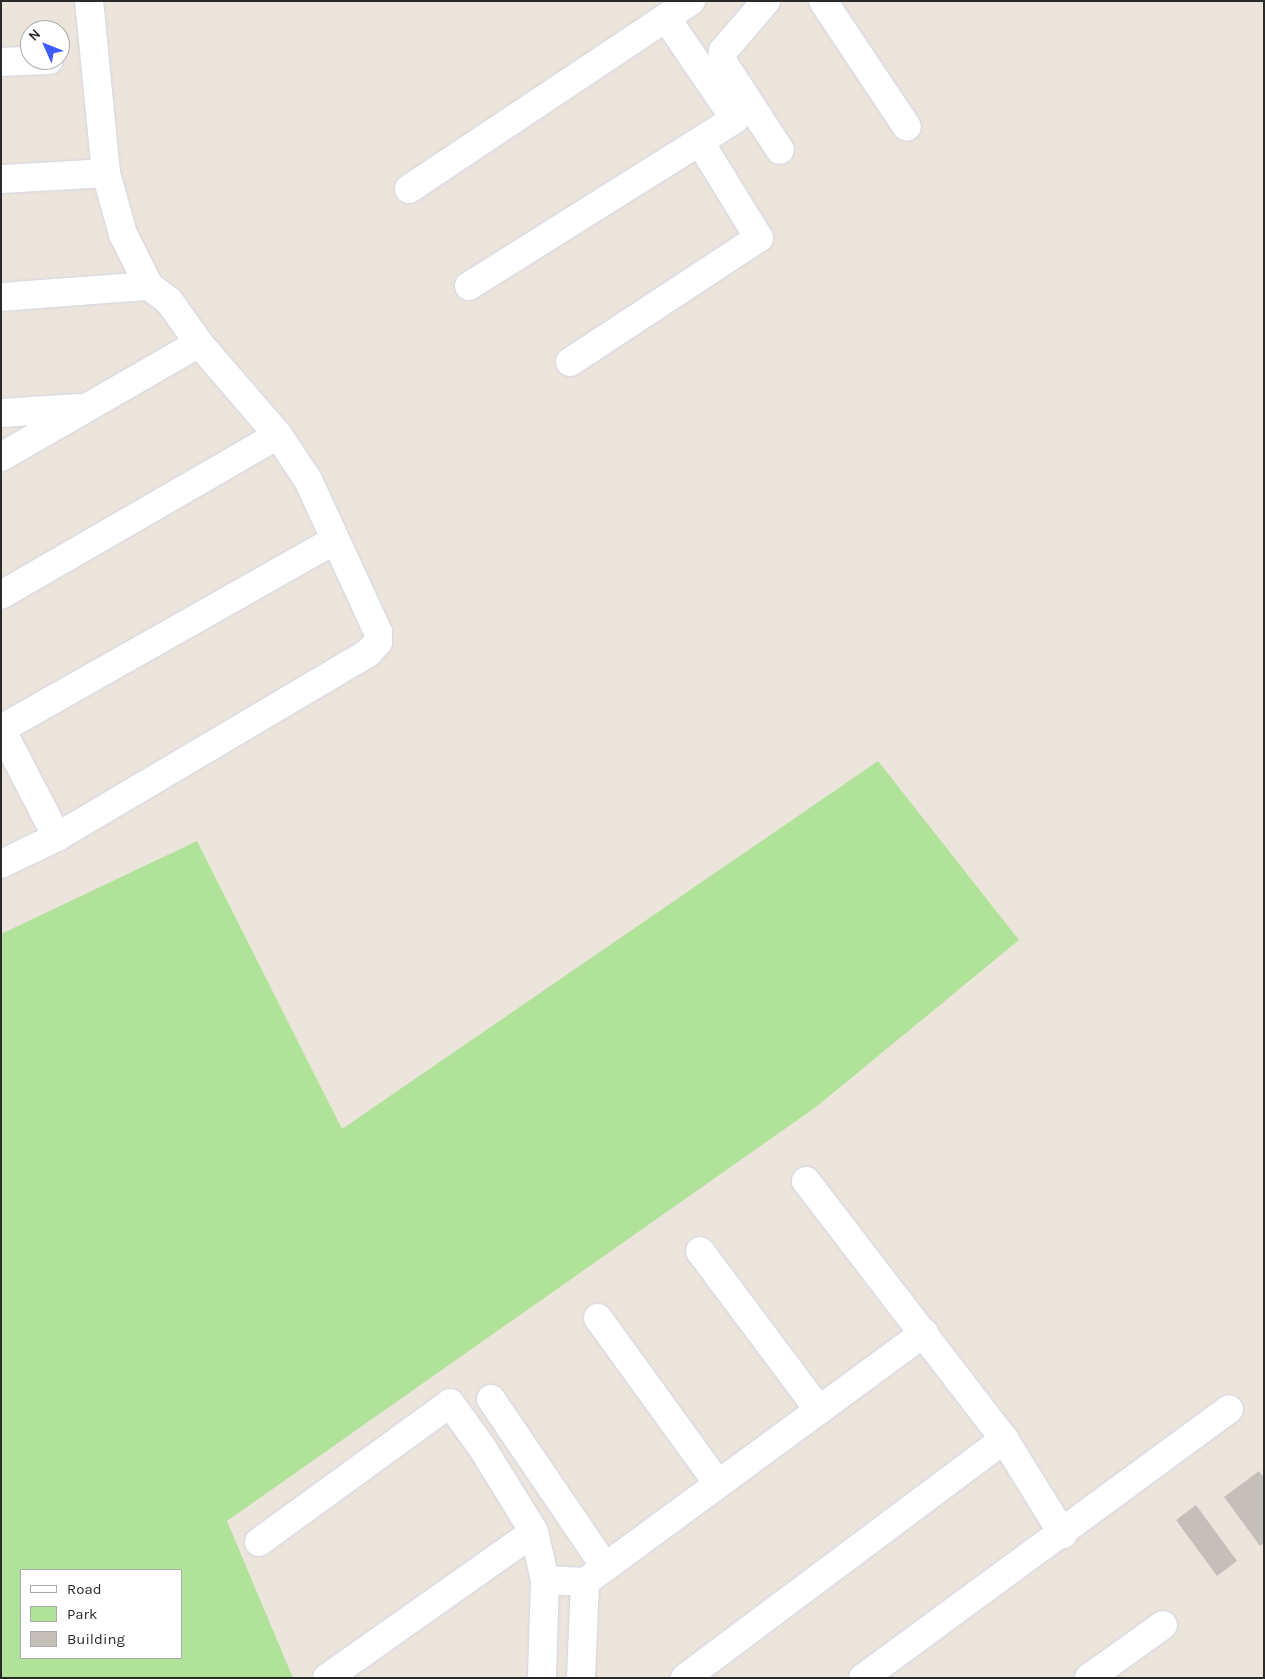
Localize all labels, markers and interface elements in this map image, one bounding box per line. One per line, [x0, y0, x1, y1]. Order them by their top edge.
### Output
north arrow [20, 20, 70, 70]
text: N [25, 25, 44, 44]
legend [20, 1569, 182, 1659]
text: Road [67, 1580, 102, 1598]
text: Park [67, 1605, 97, 1623]
text: Building [67, 1630, 125, 1648]

